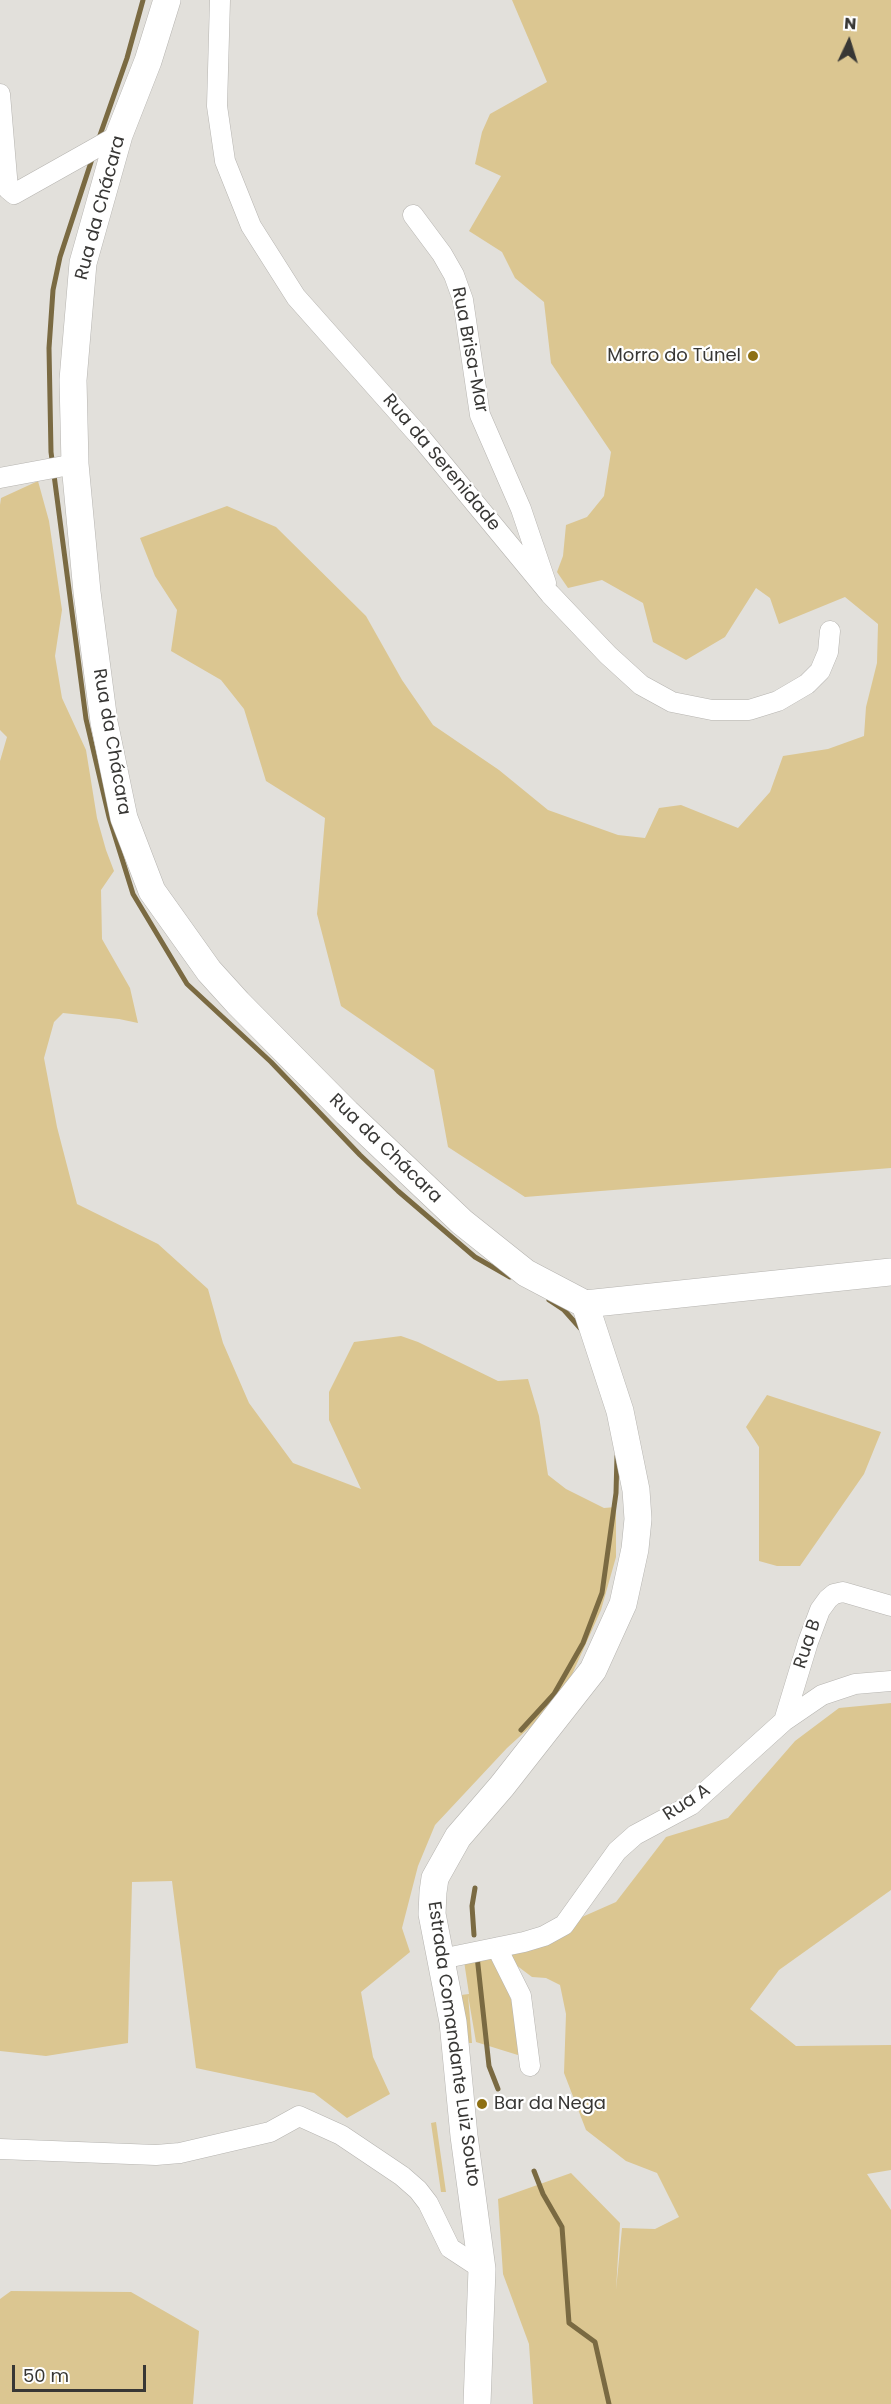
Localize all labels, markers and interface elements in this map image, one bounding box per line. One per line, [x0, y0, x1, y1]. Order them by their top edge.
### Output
north arrow [819, 12, 879, 72]
text: N [843, 12, 857, 35]
street label: Rua da Chácara [71, 134, 131, 282]
street label: Rua Brisa-Mar [446, 285, 492, 415]
place label: Morro do Túnel [607, 345, 741, 367]
marker: Morro do Túnel [746, 349, 760, 363]
street label: Rua da Serenidade [378, 390, 504, 536]
street label: Rua da Chácara [88, 667, 134, 817]
street label: Rua da Chácara [324, 1090, 446, 1208]
street label: Rua B [790, 1617, 826, 1671]
street label: Rua A [659, 1780, 715, 1826]
street label: Estrada Comandante Luiz Souto [422, 1900, 484, 2188]
place label: Bar da Nega [494, 2093, 606, 2115]
marker: Bar da Nega [475, 2097, 489, 2111]
scale bar [15, 2353, 148, 2391]
text: 50 m [23, 2363, 69, 2388]

